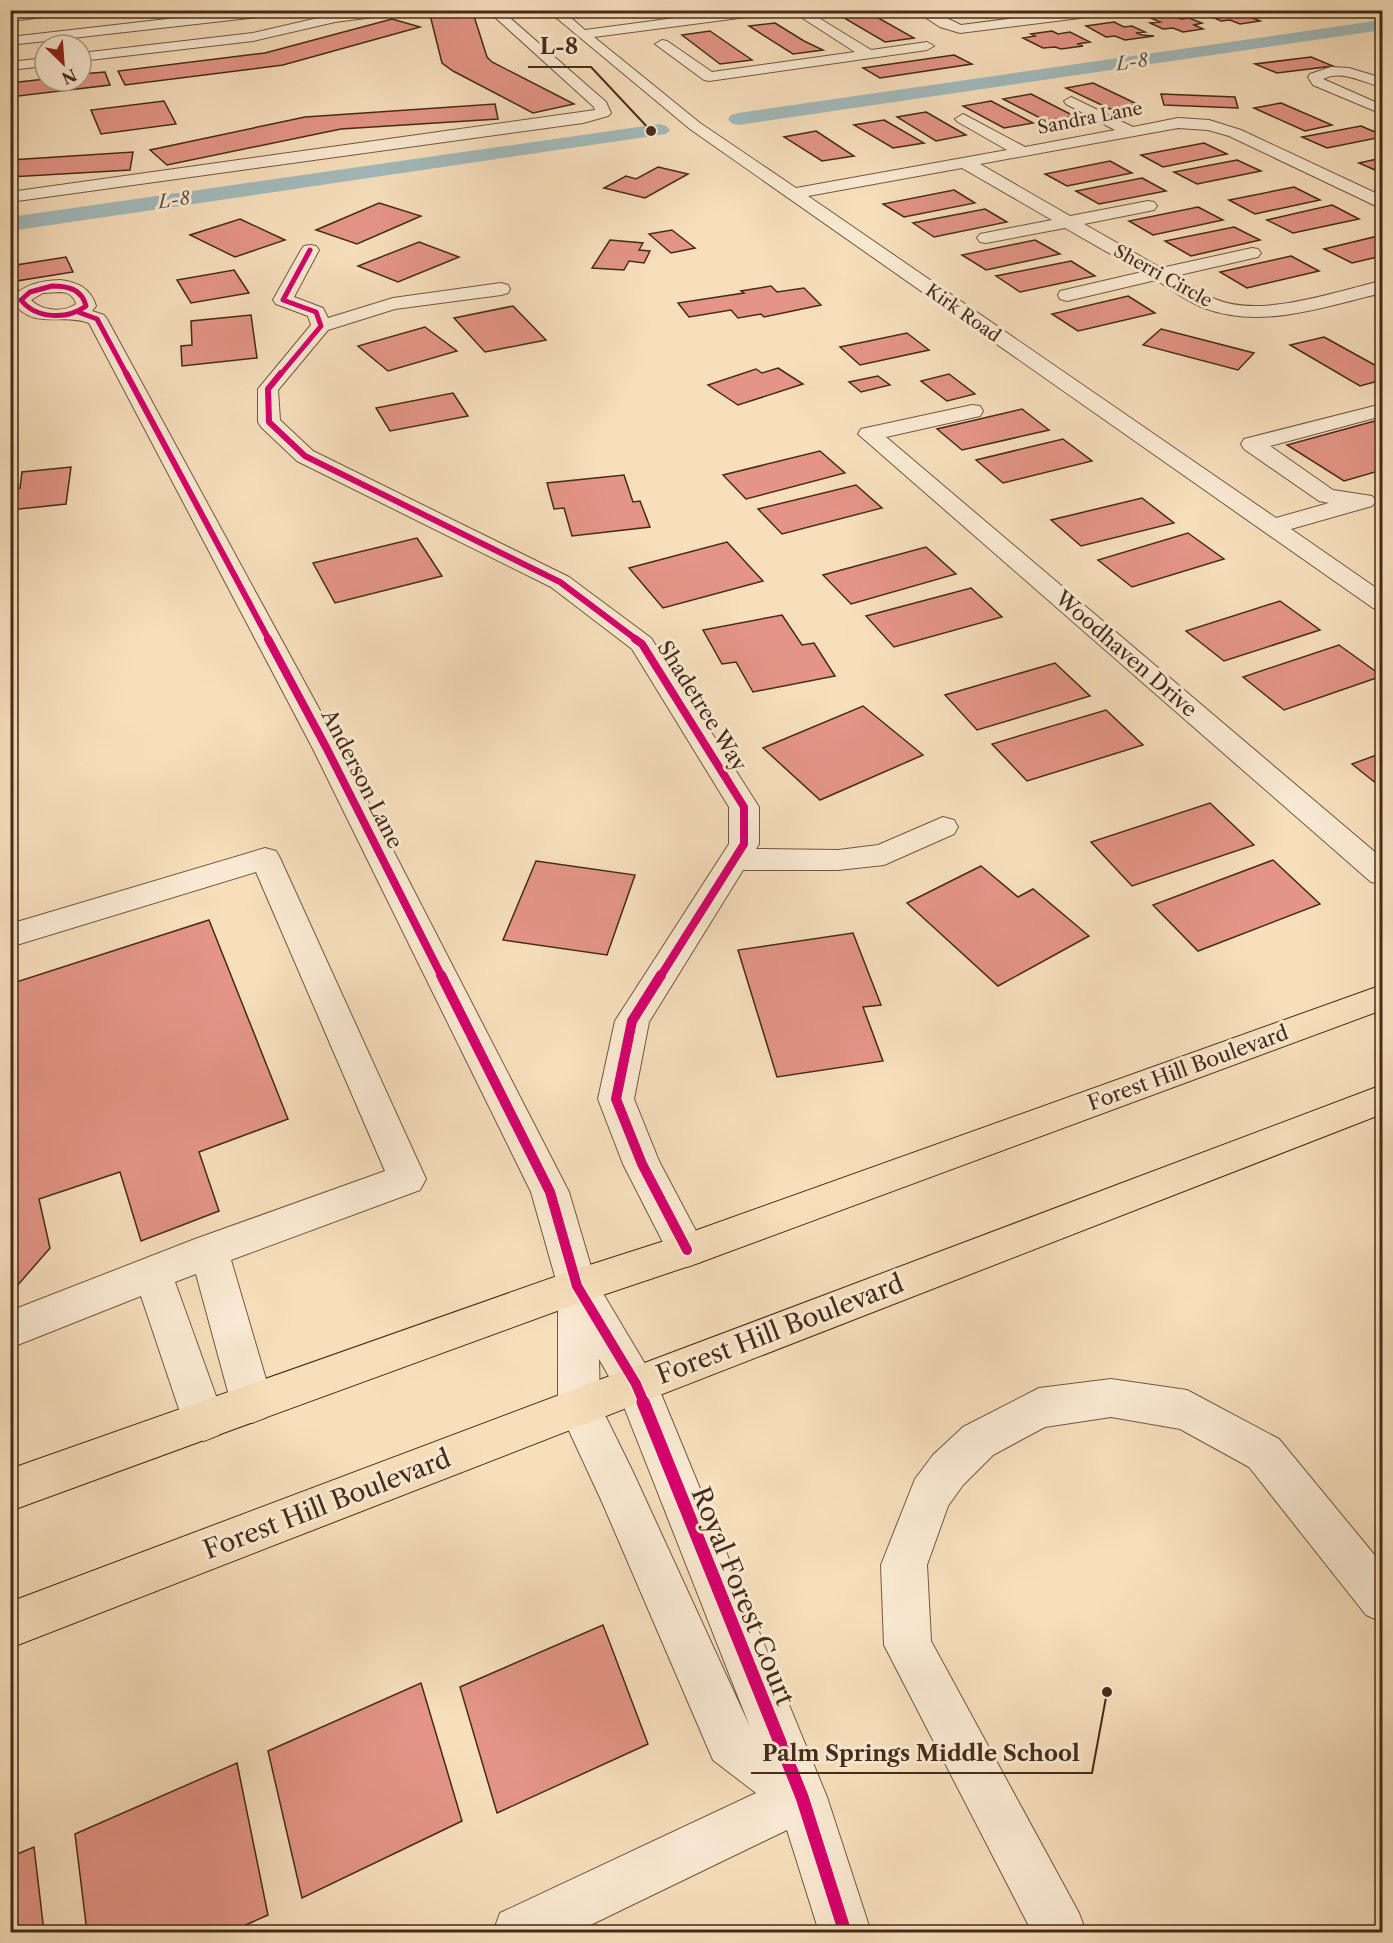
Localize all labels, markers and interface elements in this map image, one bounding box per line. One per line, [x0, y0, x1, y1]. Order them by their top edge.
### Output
callout: L-8 [528, 27, 591, 67]
north arrow [33, 33, 93, 93]
text: L-8 [540, 33, 578, 60]
water label: L-8 [1113, 49, 1150, 75]
text: N [59, 65, 80, 89]
street label: Sandra Lane [1036, 97, 1144, 139]
water label: L-8 [155, 187, 192, 213]
street label: Sherri Circle [1110, 240, 1216, 312]
street label: Kirk Road [921, 279, 1005, 347]
street label: Woodhaven Drive [1050, 585, 1202, 722]
street label: Shadetree Way [652, 636, 753, 776]
street label: Anderson Lane [316, 704, 408, 852]
street label: Forest Hill Boulevard [1084, 1020, 1292, 1115]
street label: Forest Hill Boulevard [652, 1267, 908, 1391]
street label: Forest Hill Boulevard [199, 1442, 455, 1566]
street label: Royal Forest Court [685, 1482, 802, 1711]
callout: Palm Springs Middle School [751, 1733, 1092, 1773]
text: Palm Springs Middle School [762, 1740, 1080, 1767]

